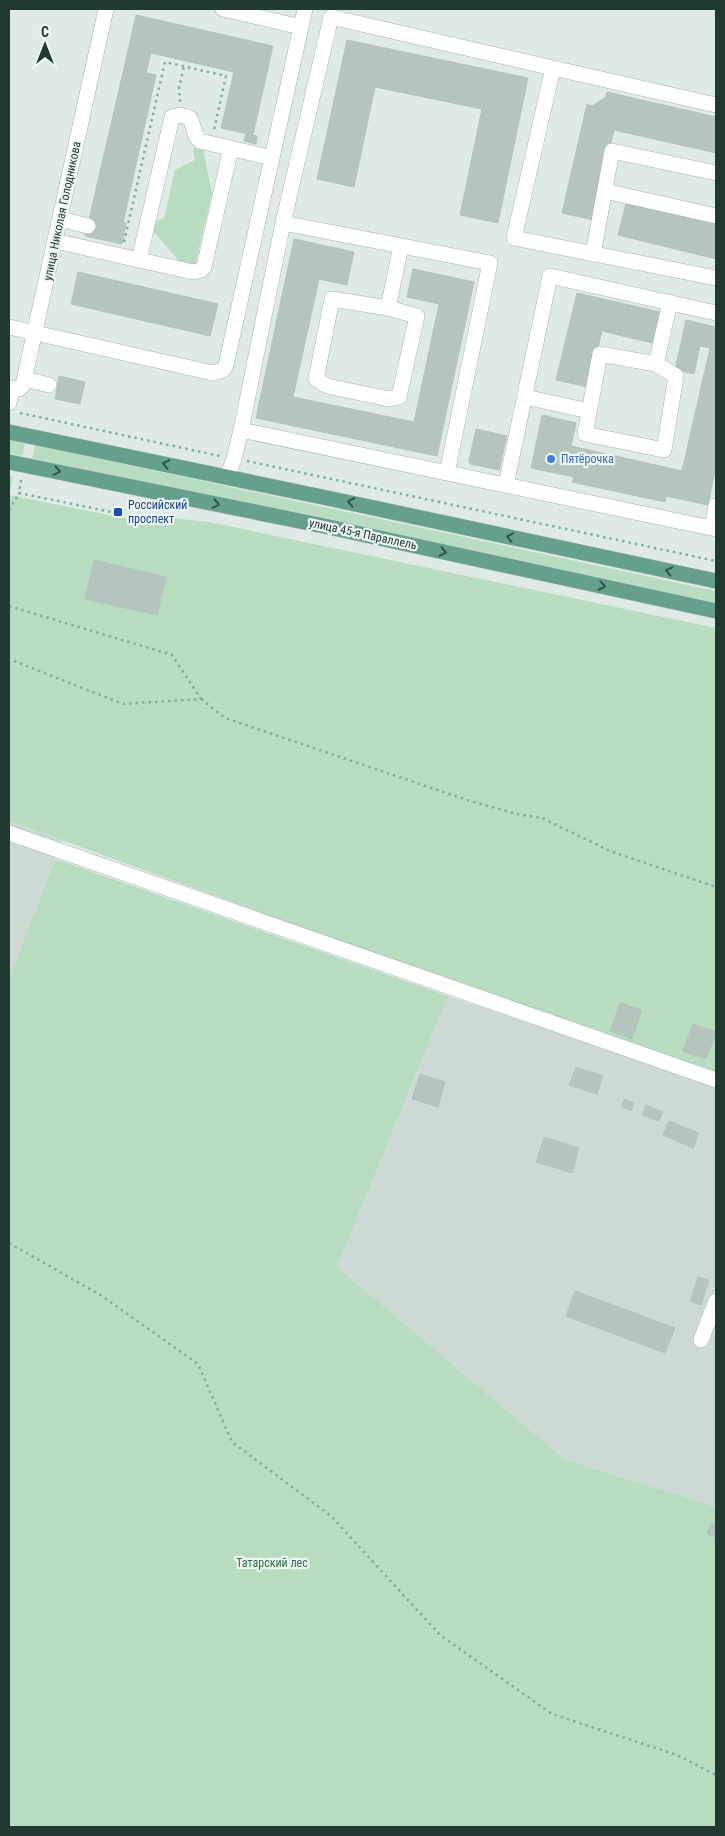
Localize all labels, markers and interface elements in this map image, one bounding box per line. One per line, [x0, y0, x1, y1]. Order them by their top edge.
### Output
north arrow [20, 20, 70, 70]
text: С [41, 24, 49, 40]
street label: улица Николая Голодникова [40, 140, 84, 282]
place label: Пятёрочка [561, 452, 614, 466]
marker: Пятёрочка [545, 453, 557, 465]
one-way arrow [162, 460, 170, 470]
one-way arrow [52, 466, 61, 476]
place label: Российский проспект [128, 498, 187, 526]
one-way arrow [211, 498, 220, 509]
one-way arrow [346, 498, 355, 508]
marker: Российский проспект [112, 506, 124, 518]
street label: улица 45-я Параллель [308, 516, 418, 552]
one-way arrow [505, 532, 514, 542]
one-way arrow [439, 546, 448, 557]
one-way arrow [664, 566, 673, 576]
one-way arrow [598, 580, 606, 591]
park label: Татарский лес [236, 1556, 308, 1570]

